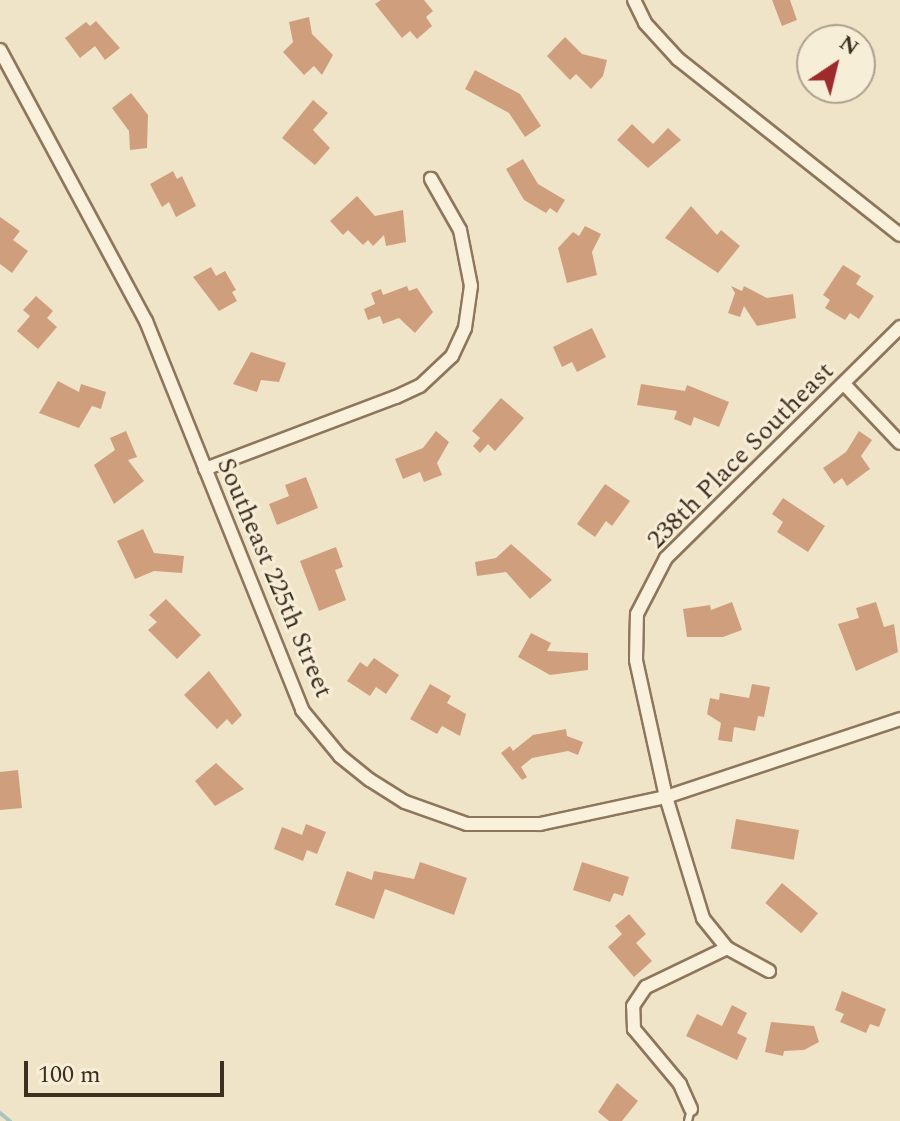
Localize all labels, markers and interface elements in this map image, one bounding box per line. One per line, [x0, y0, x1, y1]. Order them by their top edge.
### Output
north arrow [796, 24, 876, 104]
text: N [832, 27, 866, 64]
street label: 238th Place Southeast [641, 356, 841, 556]
street label: Southeast 225th Street [209, 453, 339, 703]
scale bar [28, 1045, 228, 1095]
text: 100 m [38, 1057, 101, 1093]

